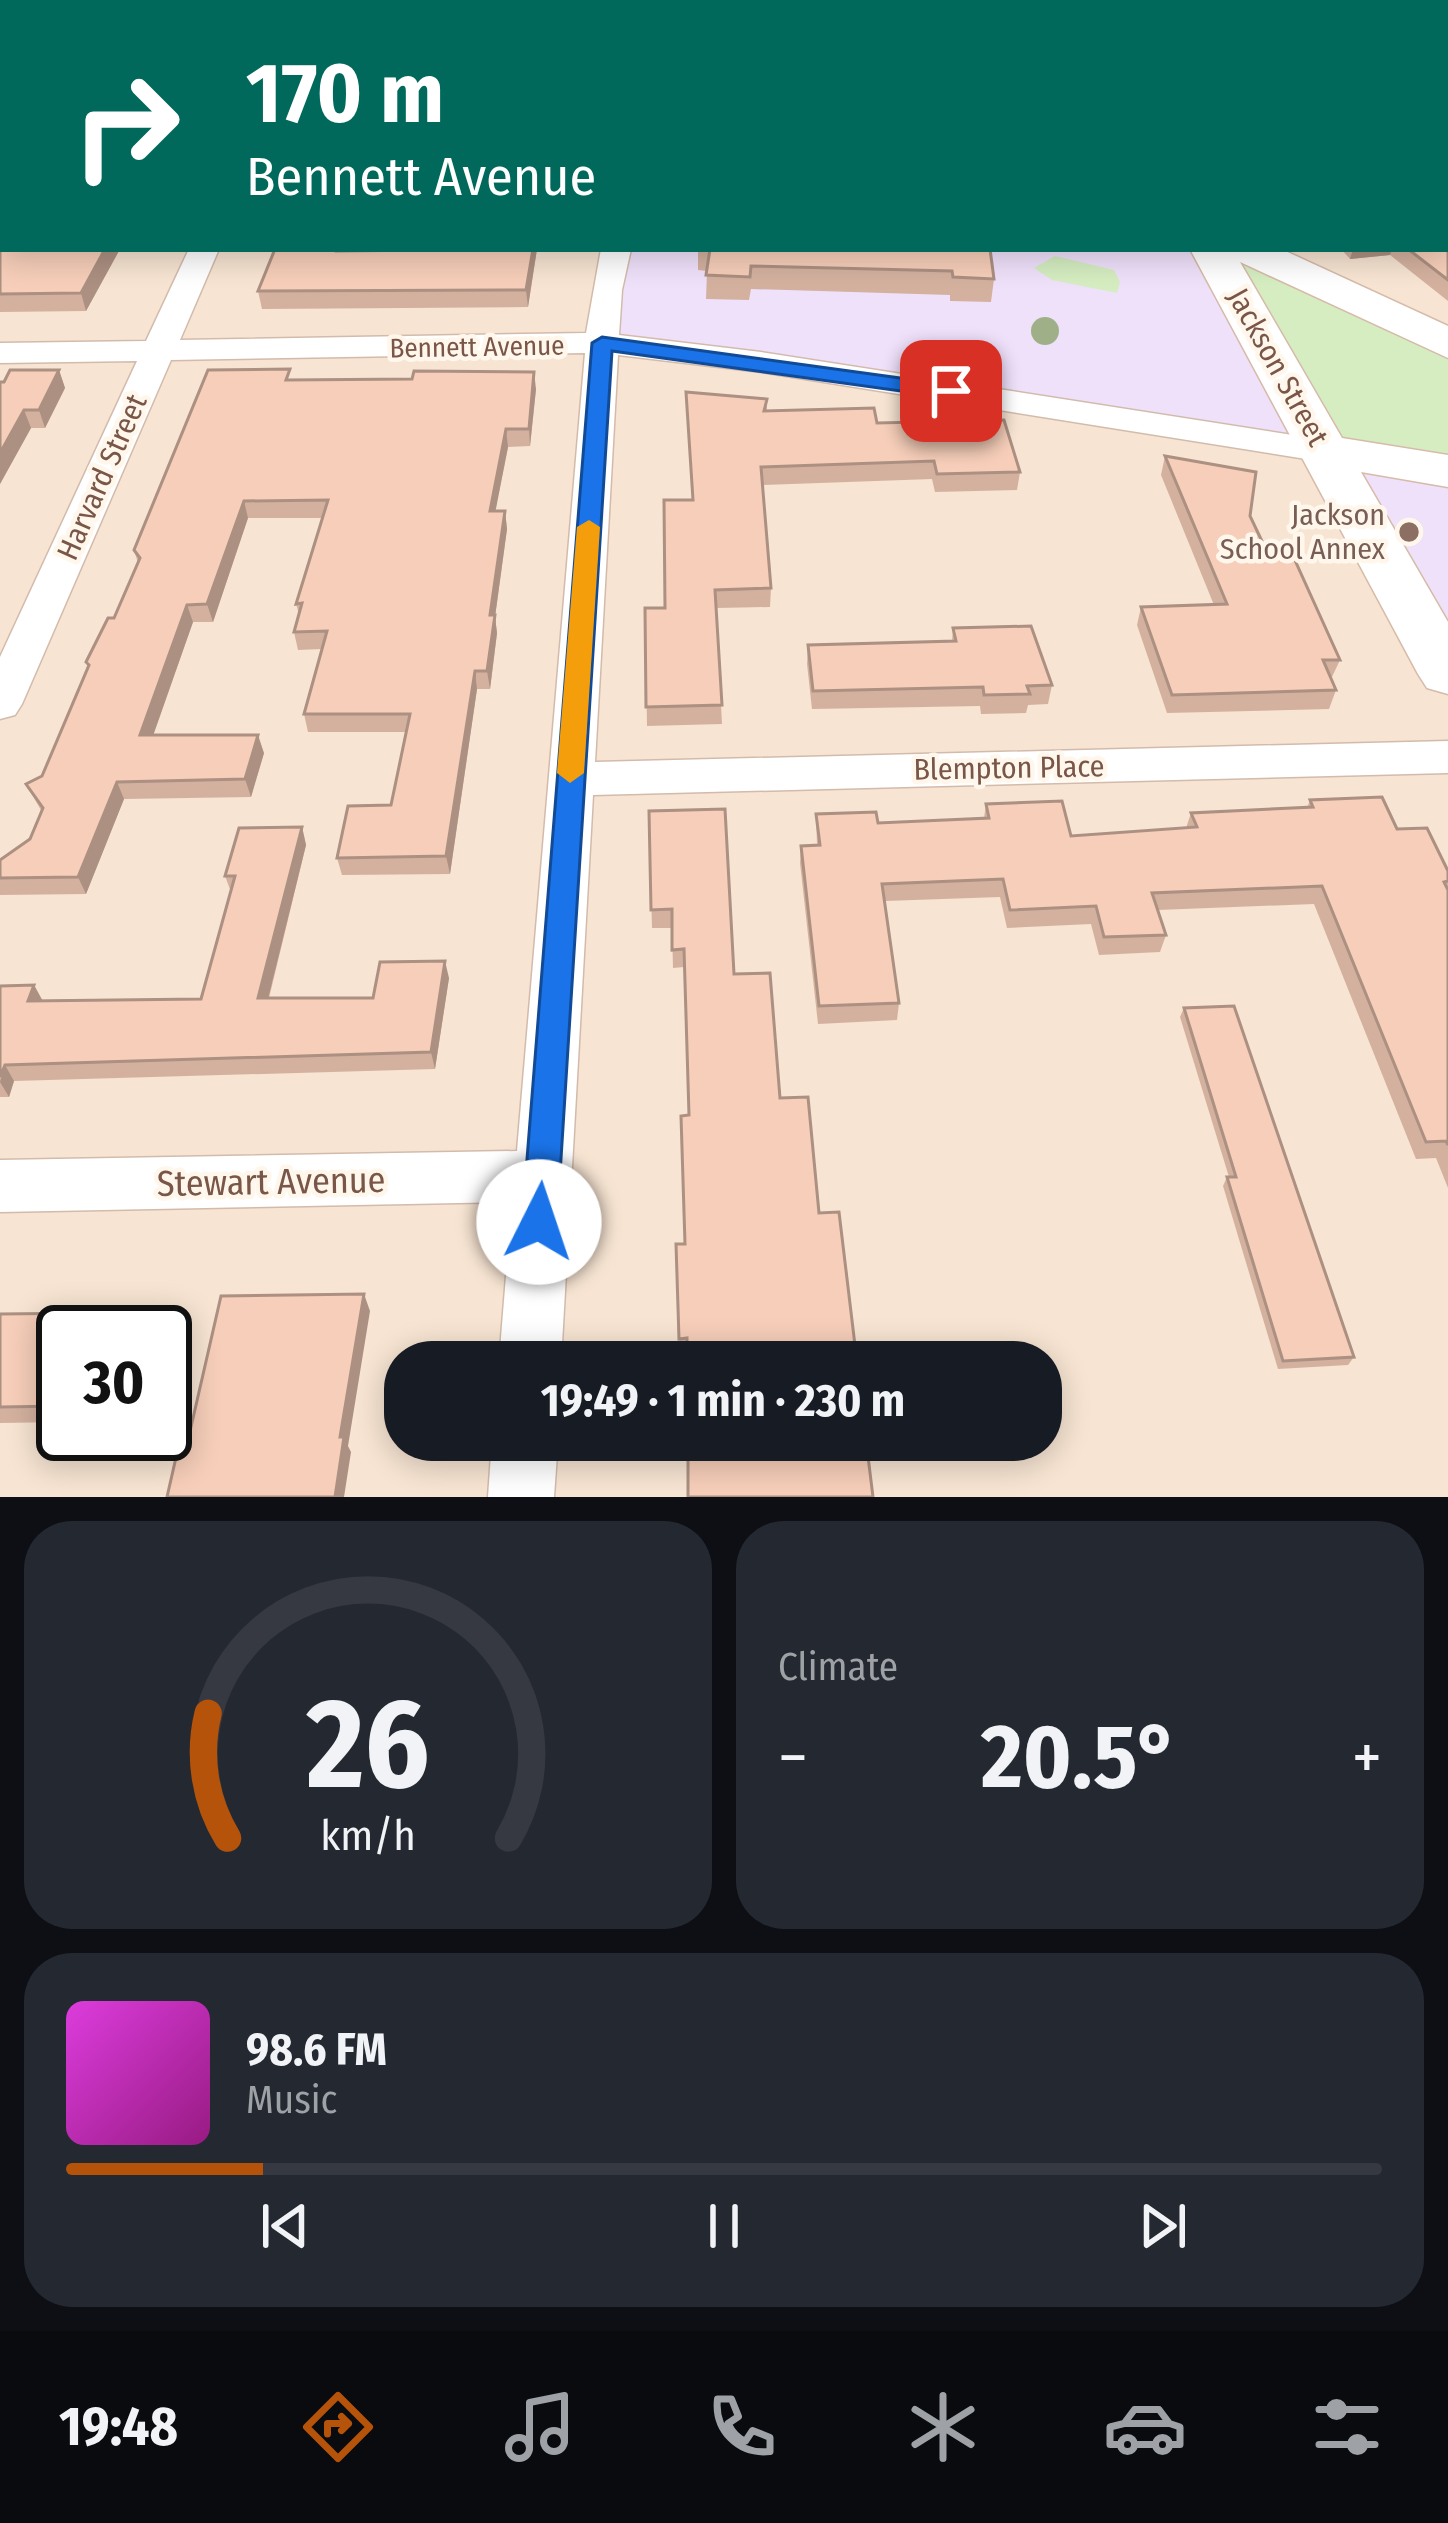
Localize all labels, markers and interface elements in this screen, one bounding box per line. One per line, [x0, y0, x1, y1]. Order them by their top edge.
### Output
text: 170 m [246, 43, 444, 144]
icon: right [48, 48, 204, 204]
text: Bennett Avenue [246, 145, 596, 209]
street label: Jackson Street [1220, 282, 1336, 452]
street label: Bennett Avenue [389, 329, 565, 365]
pin [900, 340, 1002, 442]
icon: arrive [918, 358, 984, 424]
street label: Harvard Street [49, 388, 155, 565]
place label: Jackson School Annex [1220, 497, 1386, 567]
marker: Jackson School Annex [1396, 519, 1422, 545]
street label: Blempton Place [913, 748, 1105, 788]
street label: Stewart Avenue [156, 1158, 386, 1206]
position arrow [476, 1159, 602, 1285]
speed limit sign: 30 [36, 1305, 192, 1461]
text: 19:49 · 1 min · 230 m [541, 1374, 905, 1428]
text: Climate [778, 1644, 898, 1690]
text: 26 [305, 1670, 430, 1820]
text: 20.5° [981, 1703, 1179, 1811]
text: − [778, 1718, 808, 1797]
text: + [1352, 1718, 1382, 1797]
text: km/h [320, 1810, 416, 1861]
text: 98.6 FM [246, 2023, 387, 2077]
text: Music [246, 2077, 337, 2123]
icon: previous [252, 2193, 318, 2259]
icon: pause [691, 2193, 757, 2259]
icon: next [1130, 2193, 1196, 2259]
icon: directions [296, 2385, 380, 2469]
icon: music [498, 2385, 582, 2469]
icon: phone [700, 2385, 784, 2469]
icon: climate [901, 2385, 985, 2469]
icon: car [1103, 2385, 1187, 2469]
icon: filters [1305, 2385, 1389, 2469]
text: 19:48 [59, 2395, 178, 2459]

